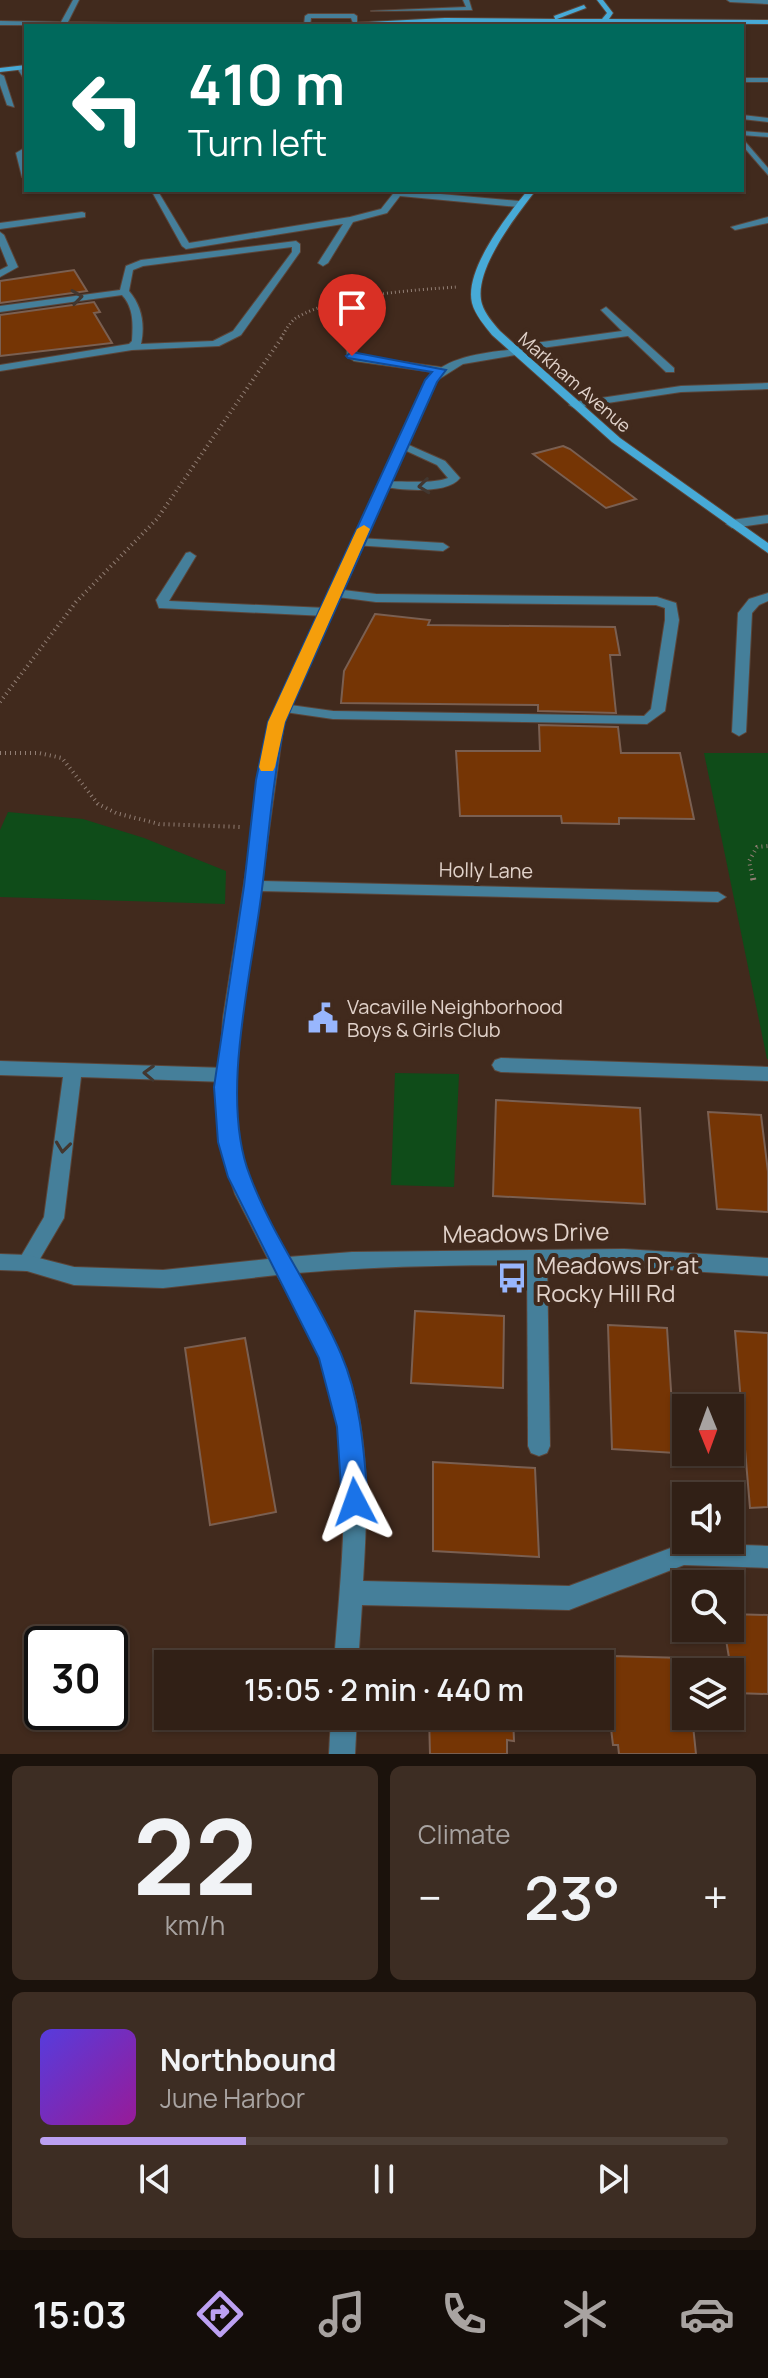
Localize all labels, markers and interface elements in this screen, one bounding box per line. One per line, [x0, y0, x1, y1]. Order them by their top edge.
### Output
text: 410 m [188, 45, 345, 122]
icon: left [56, 56, 160, 160]
text: Turn left [188, 118, 327, 167]
pin [318, 274, 386, 356]
icon: arrive [330, 286, 374, 330]
one-way arrow [70, 289, 84, 306]
street label: Markham Avenue [514, 326, 636, 438]
one-way arrow [417, 477, 430, 494]
street label: Holly Lane [439, 856, 533, 884]
place label: Vacaville Neighborhood Boys & Girls Club [347, 993, 563, 1043]
public building icon: Vacaville Neighborhood Boys & Girls Club [306, 1001, 340, 1035]
one-way arrow [142, 1064, 155, 1081]
one-way arrow [55, 1140, 72, 1154]
street label: Meadows Drive [442, 1214, 610, 1250]
place label: Meadows Dr at Rocky Hill Rd [536, 1248, 699, 1309]
bus stop icon: Meadows Dr at Rocky Hill Rd [495, 1261, 529, 1295]
north arrow [672, 1394, 744, 1466]
map controls [672, 1394, 744, 1730]
position arrow [313, 1460, 397, 1544]
button: sound [672, 1482, 744, 1554]
button: search [672, 1570, 744, 1642]
speed limit sign: 30 [24, 1626, 128, 1730]
button: layers [672, 1658, 744, 1730]
text: 15:05 · 2 min · 440 m [244, 1669, 524, 1710]
text: 22 [133, 1784, 257, 1926]
text: Climate [418, 1816, 510, 1852]
text: 23° [524, 1856, 620, 1938]
text: − [418, 1867, 442, 1927]
text: + [703, 1867, 728, 1927]
text: km/h [165, 1907, 225, 1943]
text: Northbound [160, 2039, 337, 2080]
text: June Harbor [160, 2080, 305, 2116]
icon: previous [133, 2157, 177, 2201]
icon: pause [362, 2157, 406, 2201]
icon: next [591, 2157, 635, 2201]
icon: directions [192, 2286, 248, 2342]
icon: music [314, 2286, 370, 2342]
icon: phone [436, 2286, 492, 2342]
icon: climate [557, 2286, 613, 2342]
icon: car [679, 2286, 735, 2342]
text: 15:03 [33, 2290, 127, 2339]

